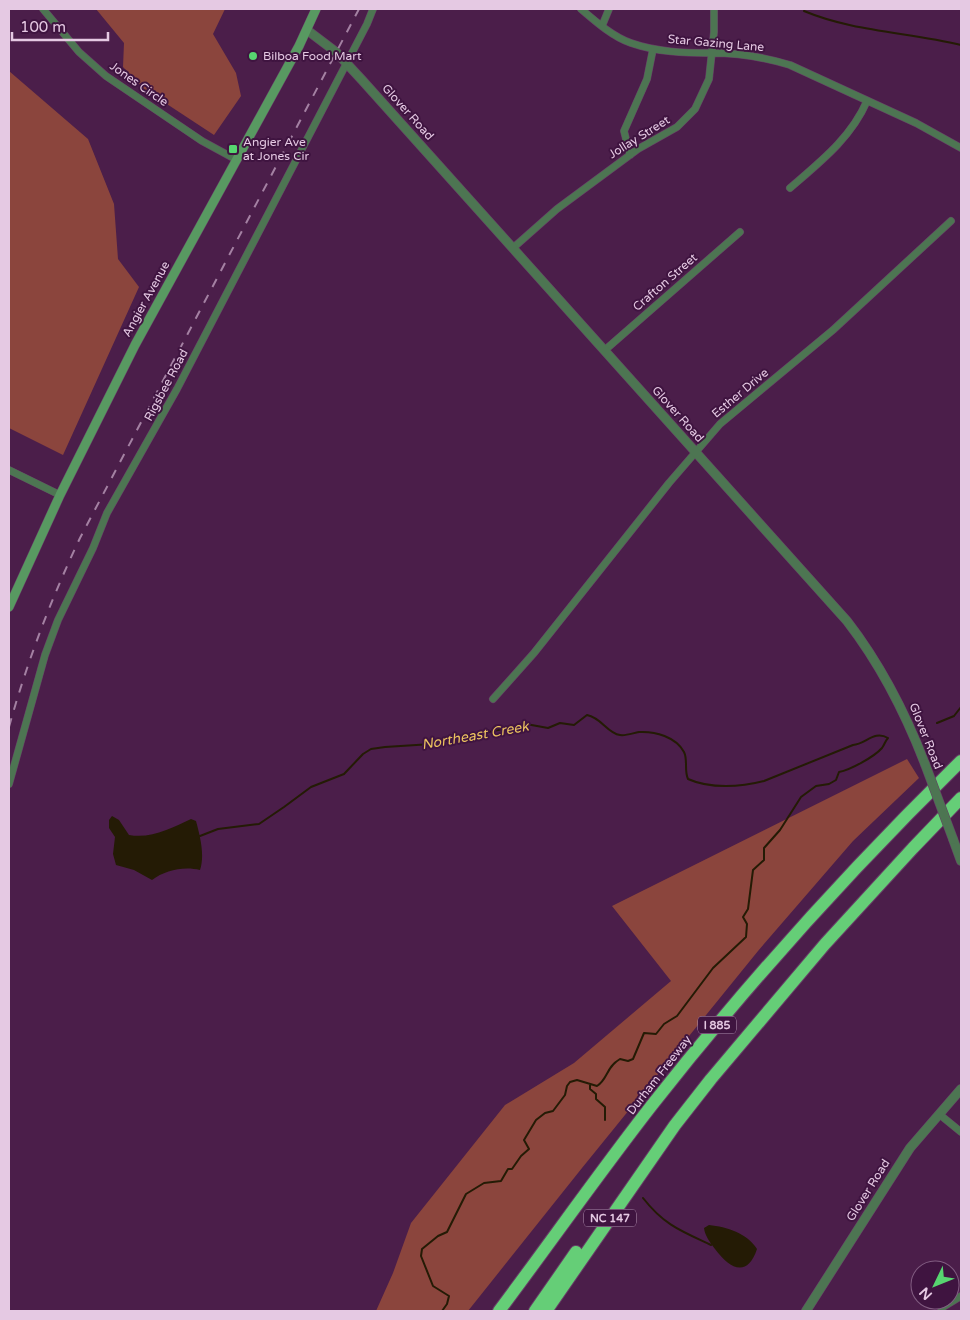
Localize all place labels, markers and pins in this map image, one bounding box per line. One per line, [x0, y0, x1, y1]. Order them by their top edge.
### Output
place label: Bilboa Food Mart [263, 49, 362, 63]
marker: Bilboa Food Mart [247, 50, 259, 62]
place label: Angier Ave at Jones Cir [243, 135, 310, 163]
marker: Angier Ave at Jones Cir [227, 143, 239, 155]

